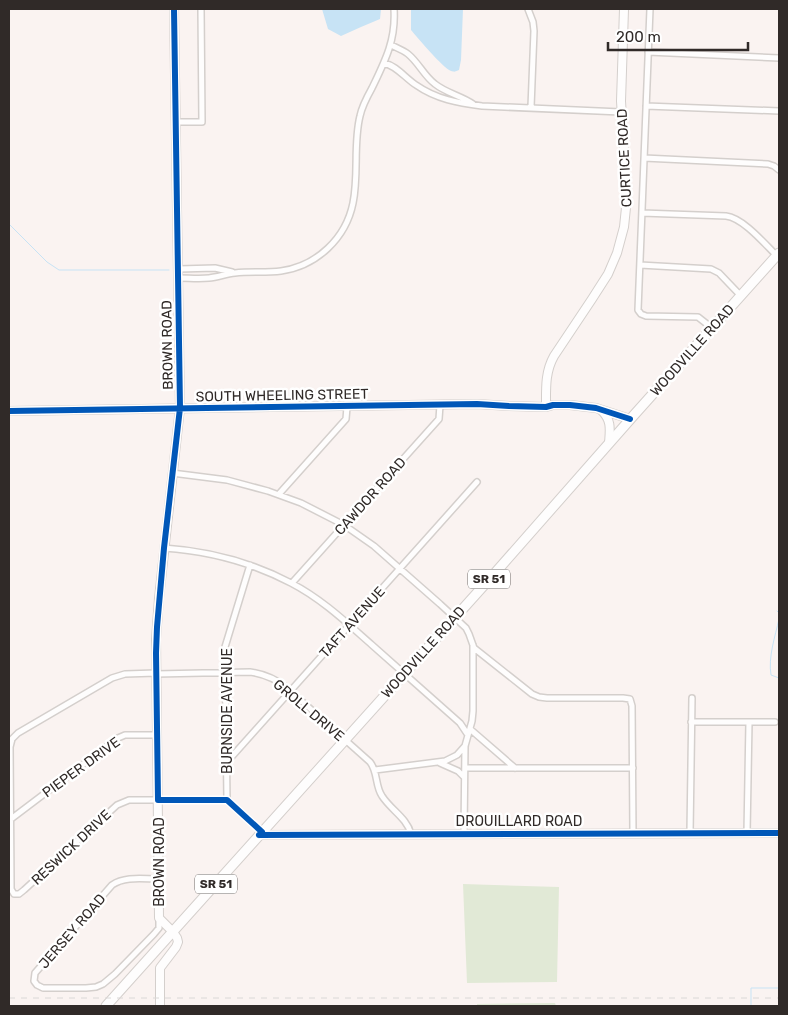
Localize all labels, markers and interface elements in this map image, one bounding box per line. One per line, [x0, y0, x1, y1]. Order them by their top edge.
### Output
scale bar [608, 20, 748, 52]
text: 200 m [616, 28, 661, 46]
street label: CURTICE ROAD [613, 108, 636, 208]
street label: BROWN ROAD [158, 300, 177, 390]
street label: WOODVILLE ROAD [647, 301, 738, 400]
street label: SOUTH WHEELING STREET [195, 385, 369, 406]
street label: CAWDOR ROAD [331, 454, 410, 539]
road number: SR 51 [468, 570, 510, 588]
street label: TAFT AVENUE [316, 583, 389, 661]
street label: WOODVILLE ROAD [378, 603, 469, 702]
street label: BURNSIDE AVENUE [219, 648, 236, 774]
street label: GROLL DRIVE [270, 676, 348, 745]
street label: PIEPER DRIVE [39, 734, 123, 801]
street label: RESWICK DRIVE [28, 806, 115, 889]
street label: DROUILLARD ROAD [456, 813, 582, 830]
street label: BROWN ROAD [151, 817, 168, 907]
road number: SR 51 [195, 874, 237, 894]
street label: JERSEY ROAD [35, 891, 109, 972]

